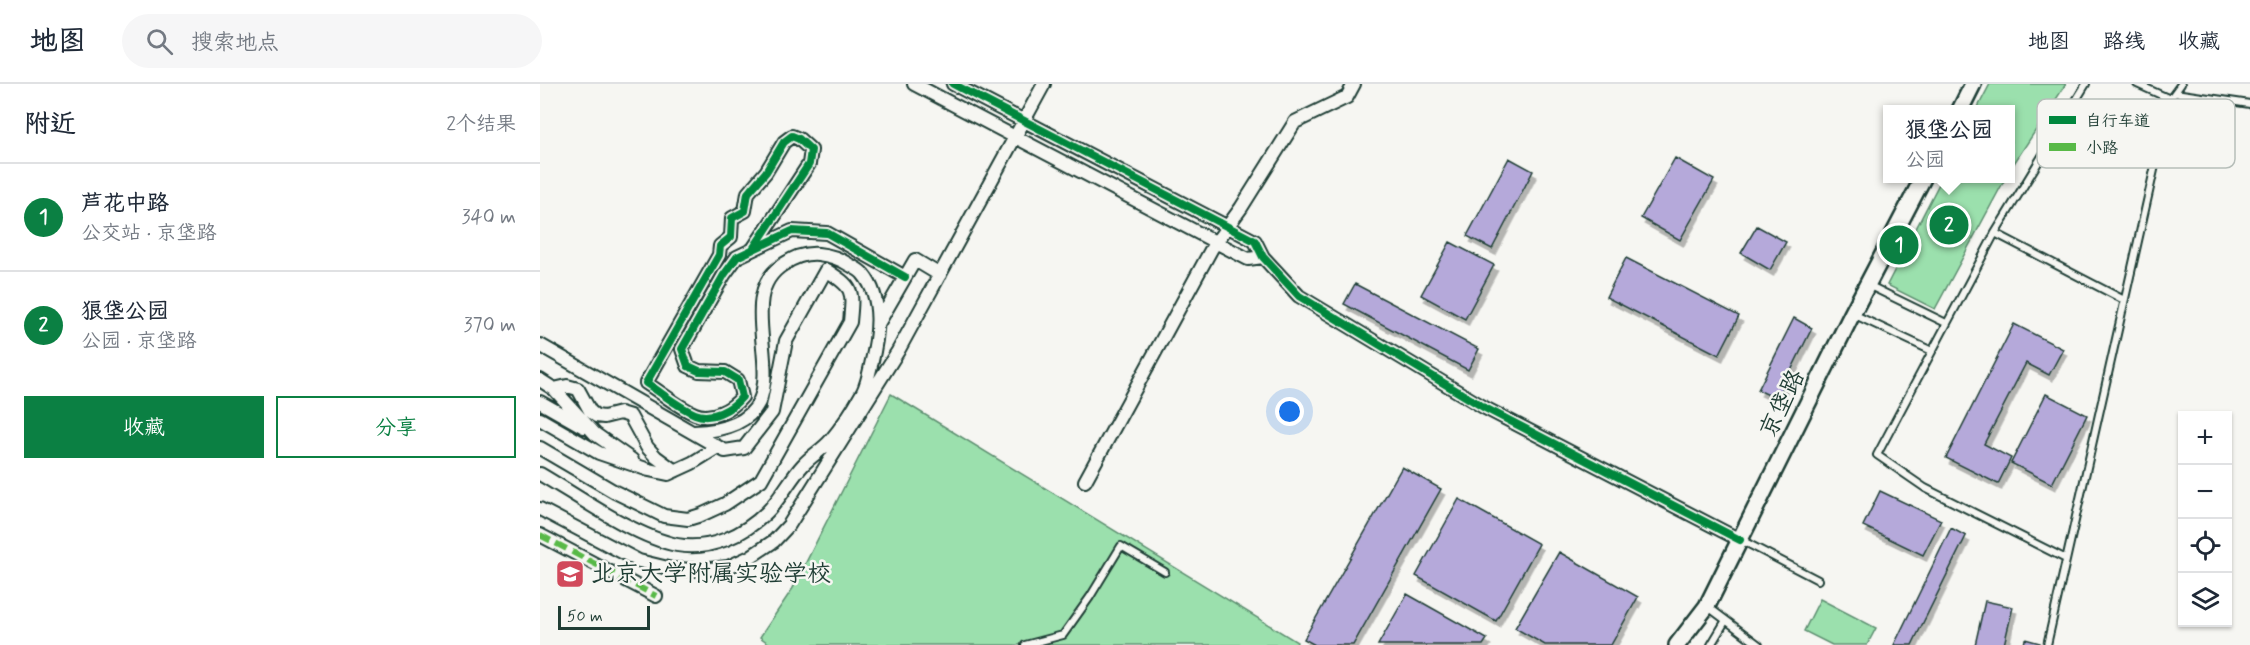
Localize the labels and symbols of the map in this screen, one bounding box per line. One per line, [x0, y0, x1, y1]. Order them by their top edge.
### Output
legend [2037, 99, 2235, 168]
text: 自行车道 [2086, 111, 2150, 132]
text: 小路 [2086, 138, 2118, 159]
pin: 2 [1930, 202, 1968, 248]
pin: 1 [1880, 222, 1918, 268]
street label: 京垡路 [1753, 365, 1813, 443]
your location [1275, 397, 1304, 426]
school or university icon: 北京大学附属实验学校 [554, 558, 586, 590]
place label: 北京大学附属实验学校 [591, 559, 831, 590]
scale bar [558, 603, 650, 630]

